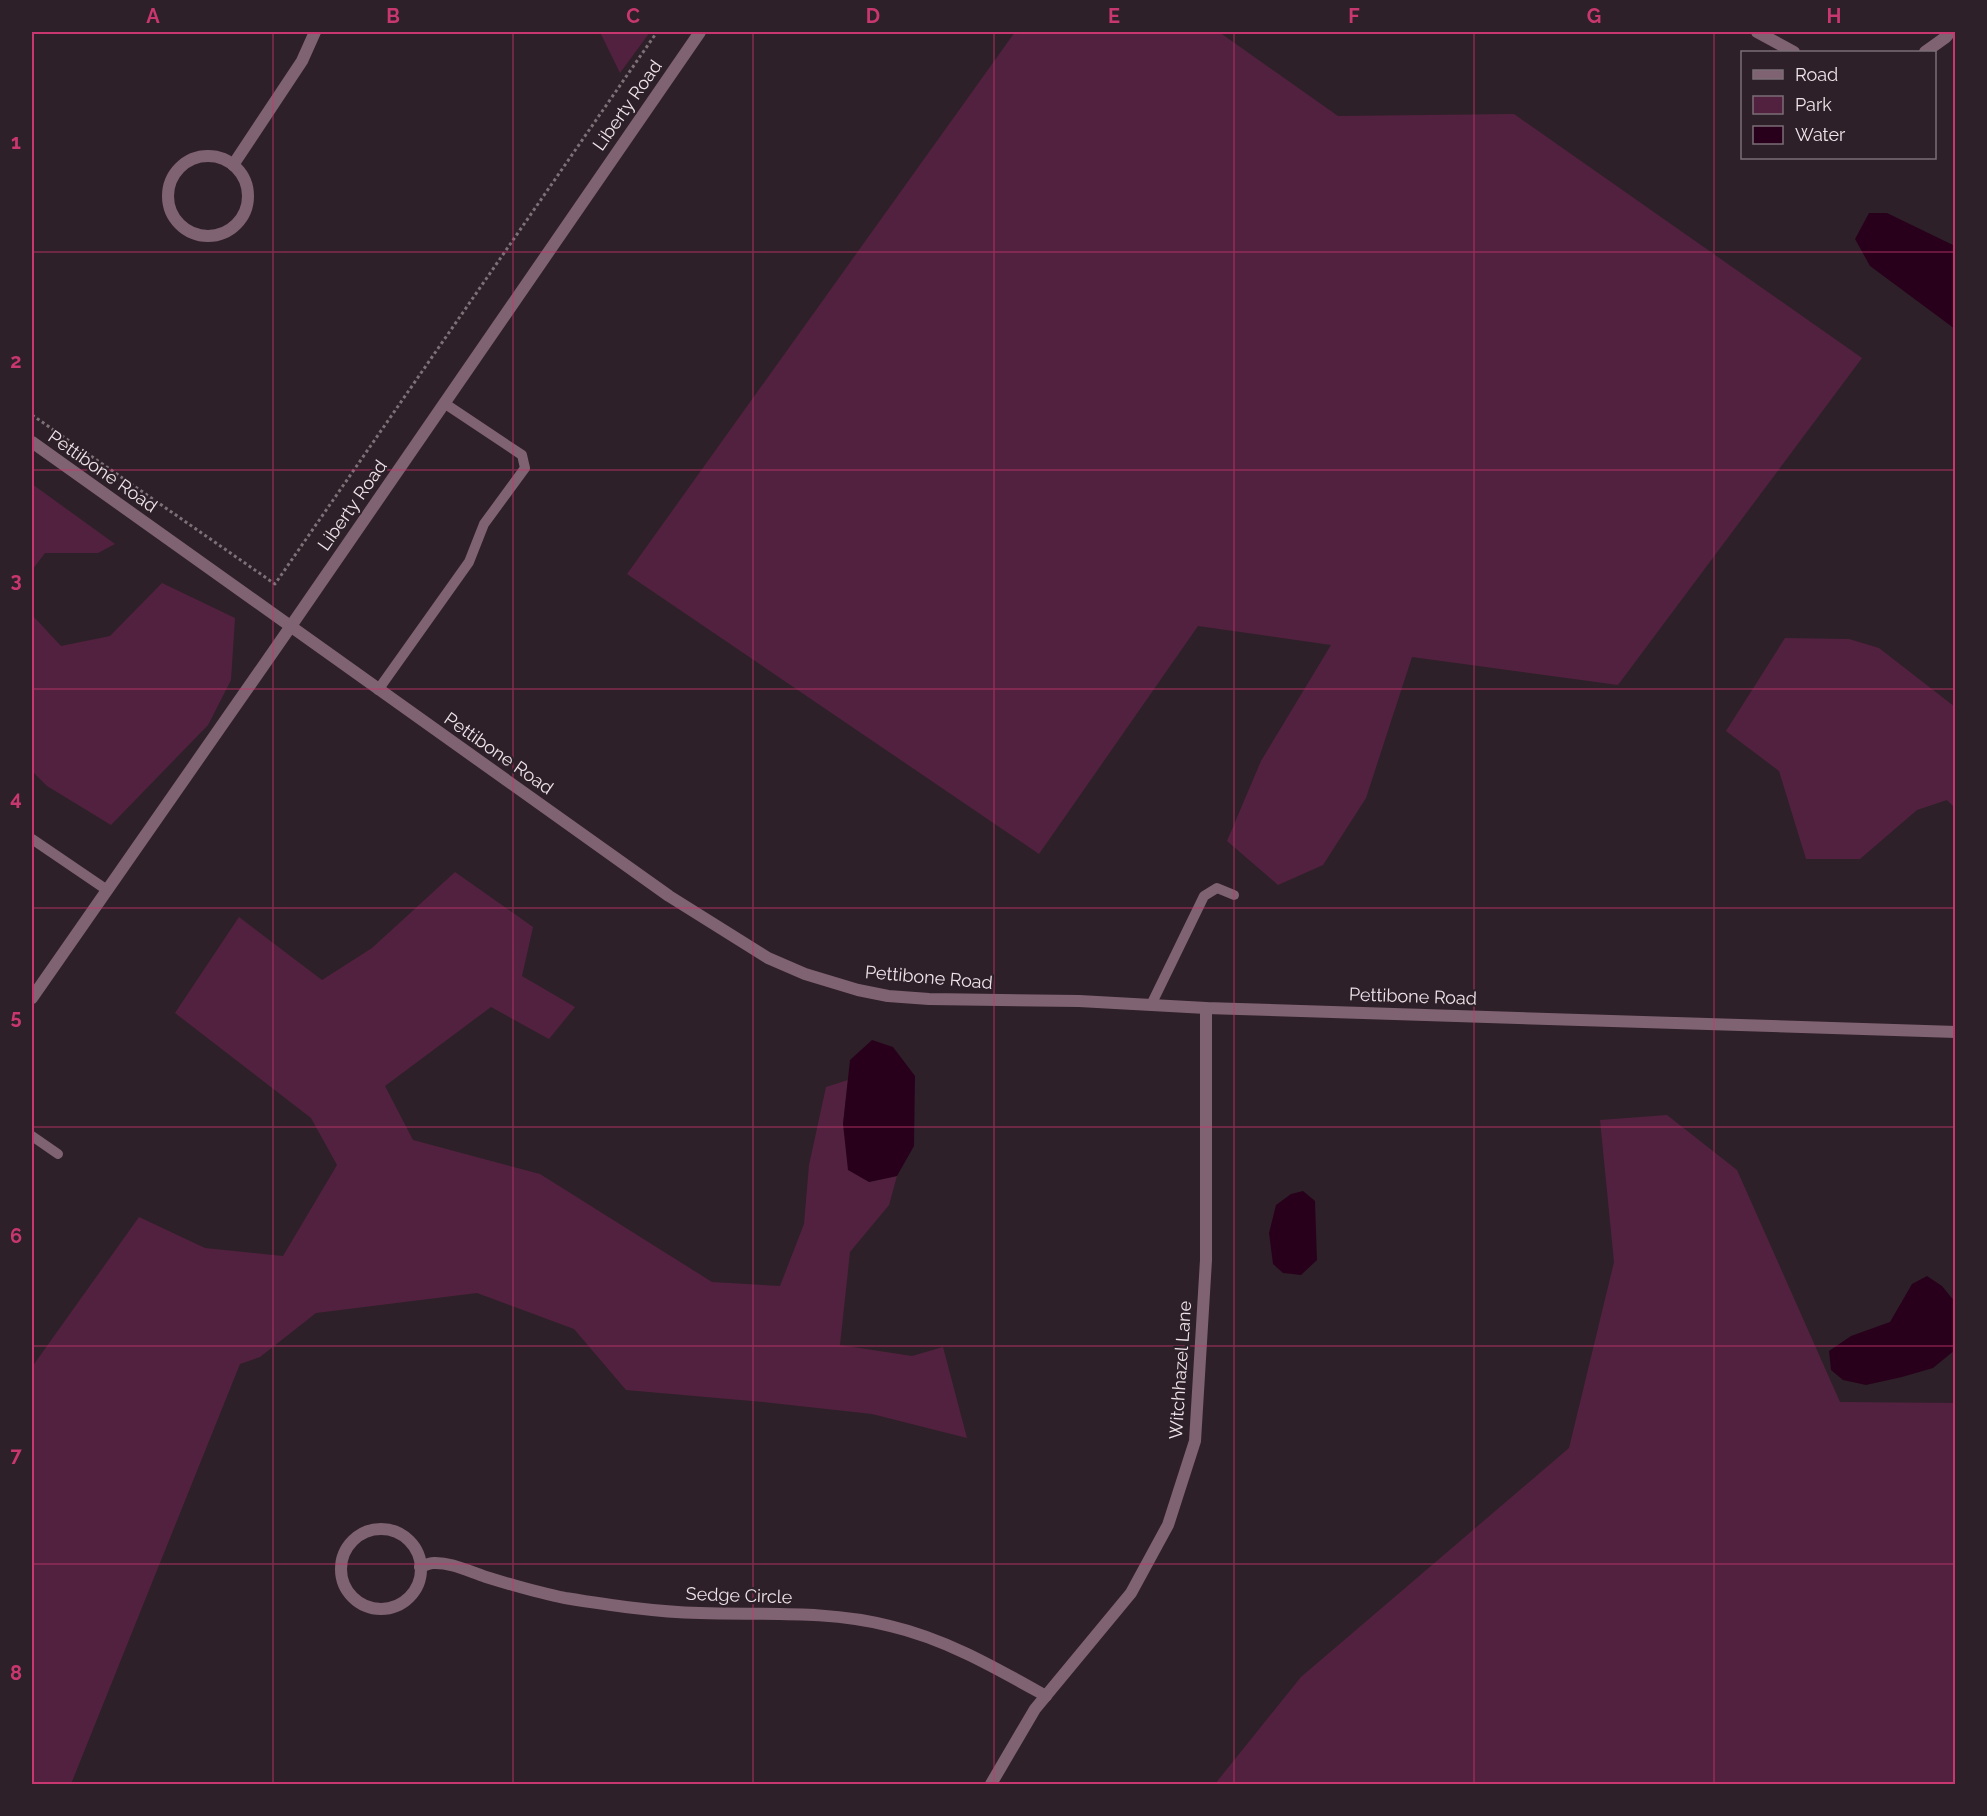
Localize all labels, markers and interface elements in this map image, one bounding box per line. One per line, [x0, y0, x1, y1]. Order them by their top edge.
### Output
text: A [146, 4, 160, 28]
text: B [386, 4, 400, 28]
text: C [626, 4, 640, 28]
text: D [866, 4, 880, 28]
text: E [1108, 4, 1120, 28]
text: F [1348, 4, 1360, 28]
text: G [1587, 4, 1601, 28]
text: H [1827, 4, 1841, 28]
legend [1741, 51, 1936, 159]
street label: Liberty Road [588, 56, 666, 154]
text: Road [1795, 64, 1838, 85]
text: Park [1795, 94, 1832, 115]
text: Water [1795, 124, 1846, 145]
text: 1 [11, 130, 21, 154]
text: 2 [10, 349, 22, 373]
street label: Pettibone Road [44, 426, 162, 516]
street label: Liberty Road [313, 456, 391, 554]
text: 3 [10, 568, 22, 592]
street label: Pettibone Road [440, 708, 558, 798]
text: 4 [10, 786, 22, 810]
street label: Pettibone Road [864, 961, 994, 993]
street label: Pettibone Road [1349, 983, 1477, 1009]
text: 5 [10, 1005, 22, 1029]
text: 6 [10, 1224, 22, 1248]
street label: Witchhazel Lane [1165, 1300, 1195, 1440]
text: 7 [10, 1443, 22, 1467]
street label: Sedge Circle [685, 1583, 793, 1607]
text: 8 [10, 1661, 22, 1685]

